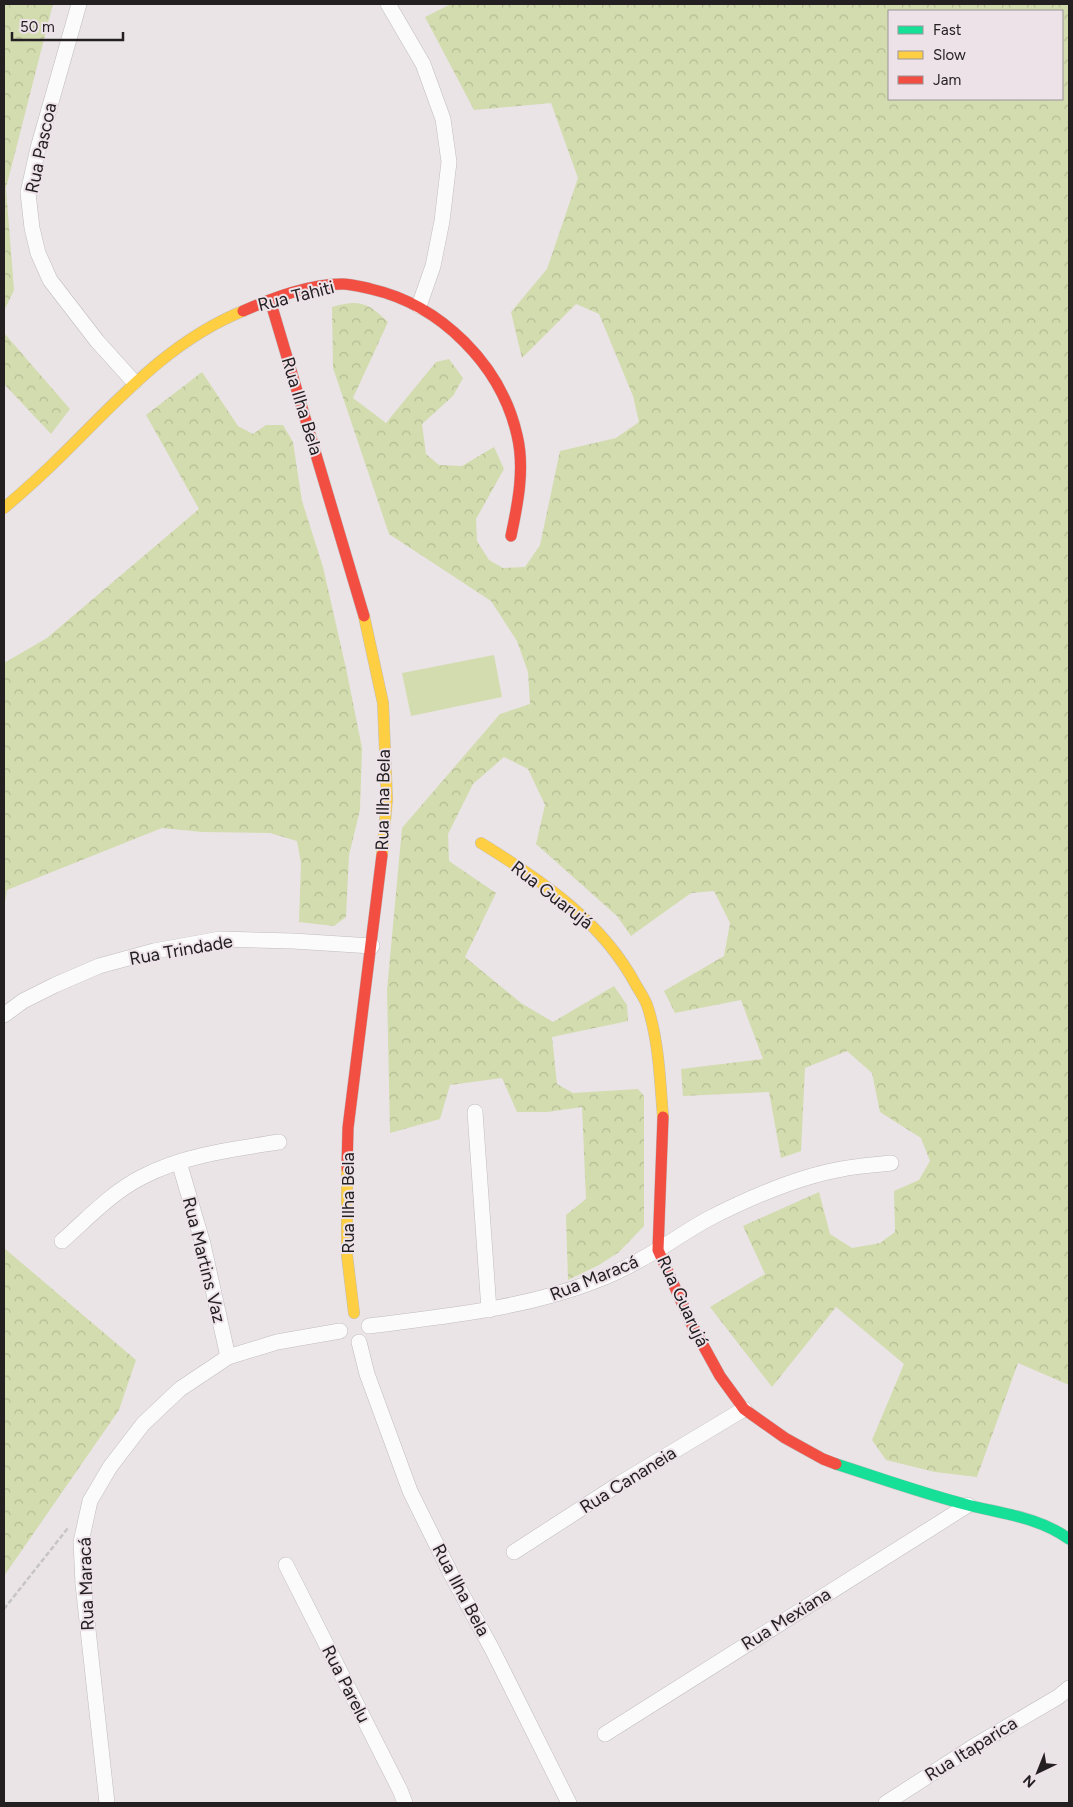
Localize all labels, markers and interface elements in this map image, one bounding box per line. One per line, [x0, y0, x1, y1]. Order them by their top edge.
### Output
scale bar [12, 10, 124, 42]
legend [888, 10, 1063, 100]
text: 50 m [20, 18, 55, 36]
text: Fast [933, 21, 962, 39]
text: Slow [933, 46, 966, 64]
text: Jam [933, 71, 961, 89]
street label: Rua Pascoa [21, 101, 61, 195]
street label: Rua Tahiti [255, 276, 337, 316]
street label: Rua Ilha Bela [277, 354, 327, 458]
street label: Rua Ilha Bela [371, 749, 395, 851]
street label: Rua Guarujá [507, 856, 597, 934]
street label: Rua Trindade [128, 930, 235, 970]
street label: Rua Ilha Bela [337, 1152, 359, 1254]
street label: Rua Martins Vaz [178, 1195, 230, 1325]
street label: Rua Maracá [547, 1250, 641, 1306]
street label: Rua Guarujá [652, 1252, 714, 1350]
street label: Rua Cananeia [576, 1442, 680, 1518]
street label: Rua Maracá [73, 1537, 99, 1631]
street label: Rua Ilha Bela [427, 1540, 495, 1640]
street label: Rua Mexiana [737, 1583, 835, 1655]
street label: Rua Parelu [317, 1641, 375, 1727]
street label: Rua Itaparica [921, 1712, 1021, 1786]
north arrow [1013, 1747, 1063, 1797]
text: N [1020, 1771, 1039, 1791]

